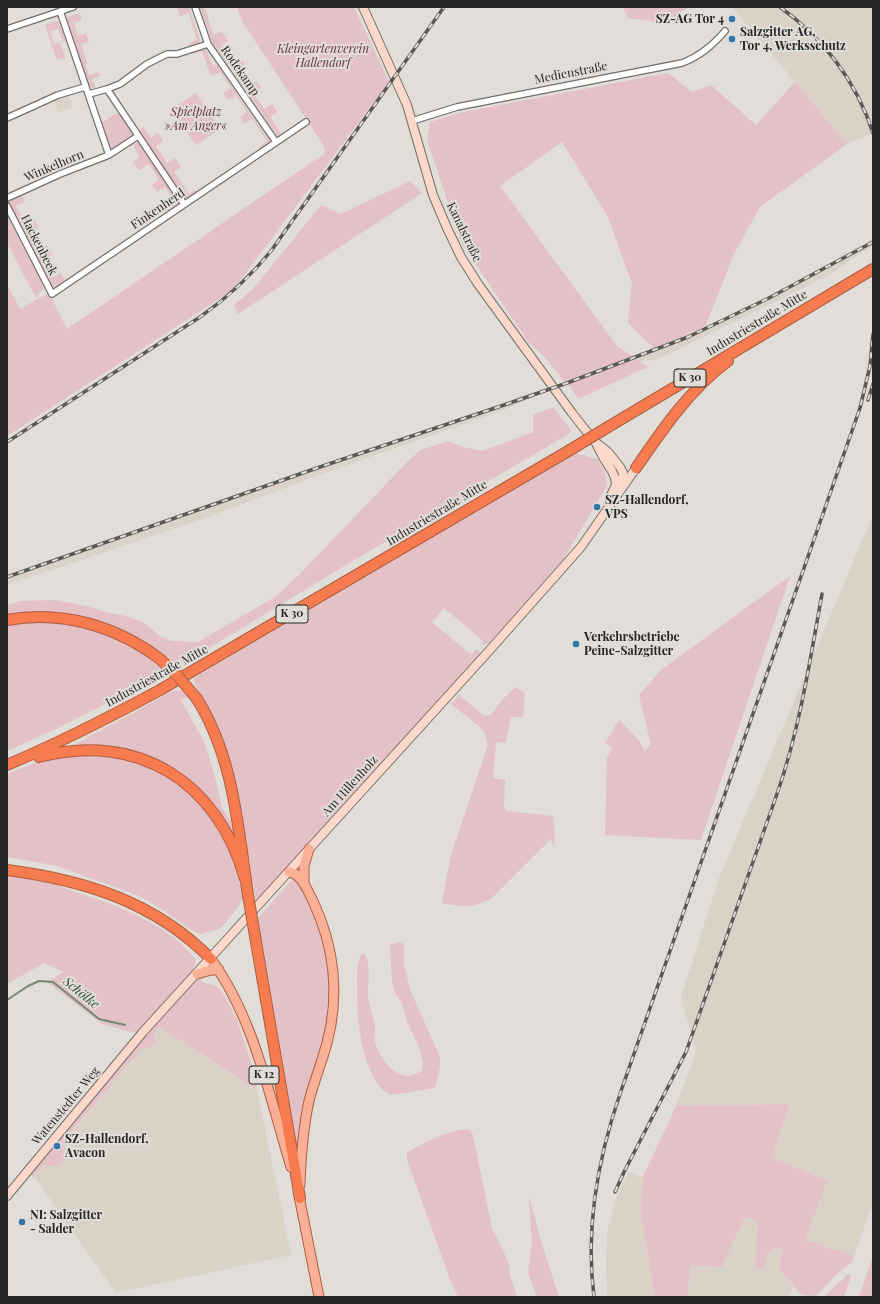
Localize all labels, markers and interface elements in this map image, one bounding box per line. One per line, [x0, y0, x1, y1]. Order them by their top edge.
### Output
place label: SZ-AG Tor 4 [656, 12, 724, 26]
marker: SZ-AG Tor 4 [727, 14, 737, 24]
place label: Salzgitter AG, Tor 4, Werksschutz [740, 25, 846, 53]
marker: Salzgitter AG, Tor 4, Werksschutz [727, 34, 737, 44]
park label: Kleingartenverein Hallendorf [277, 42, 369, 70]
street label: Rodekamp [218, 43, 262, 99]
street label: Medienstraße [533, 59, 609, 87]
park label: Spielplatz »Am Anger« [165, 105, 227, 133]
street label: Winkelhorn [22, 147, 86, 185]
street label: Finkenherd [128, 186, 188, 232]
street label: Kanalstraße [443, 200, 485, 264]
street label: Hackenbeek [18, 212, 60, 278]
street label: Industriestraße Mitte [704, 287, 810, 359]
road number: K 30 [674, 369, 706, 387]
street label: Industriestraße Mitte [384, 477, 490, 549]
place label: SZ-Hallendorf, VPS [605, 493, 688, 521]
marker: SZ-Hallendorf, VPS [592, 502, 602, 512]
road number: K 30 [276, 605, 308, 623]
place label: Verkehrsbetriebe Peine-Salzgitter [584, 630, 680, 658]
marker: Verkehrsbetriebe Peine-Salzgitter [571, 639, 581, 649]
street label: Industriestraße Mitte [103, 642, 211, 710]
street label: Am Hillenholz [319, 753, 381, 819]
water label: Schölke [60, 974, 102, 1012]
street label: Watenstedter Weg [29, 1064, 103, 1148]
road number: K 12 [249, 1066, 279, 1084]
place label: SZ-Hallendorf, Avacon [65, 1132, 148, 1160]
marker: SZ-Hallendorf, Avacon [52, 1141, 62, 1151]
place label: NI: Salzgitter - Salder [30, 1208, 102, 1236]
marker: NI: Salzgitter - Salder [17, 1217, 27, 1227]

